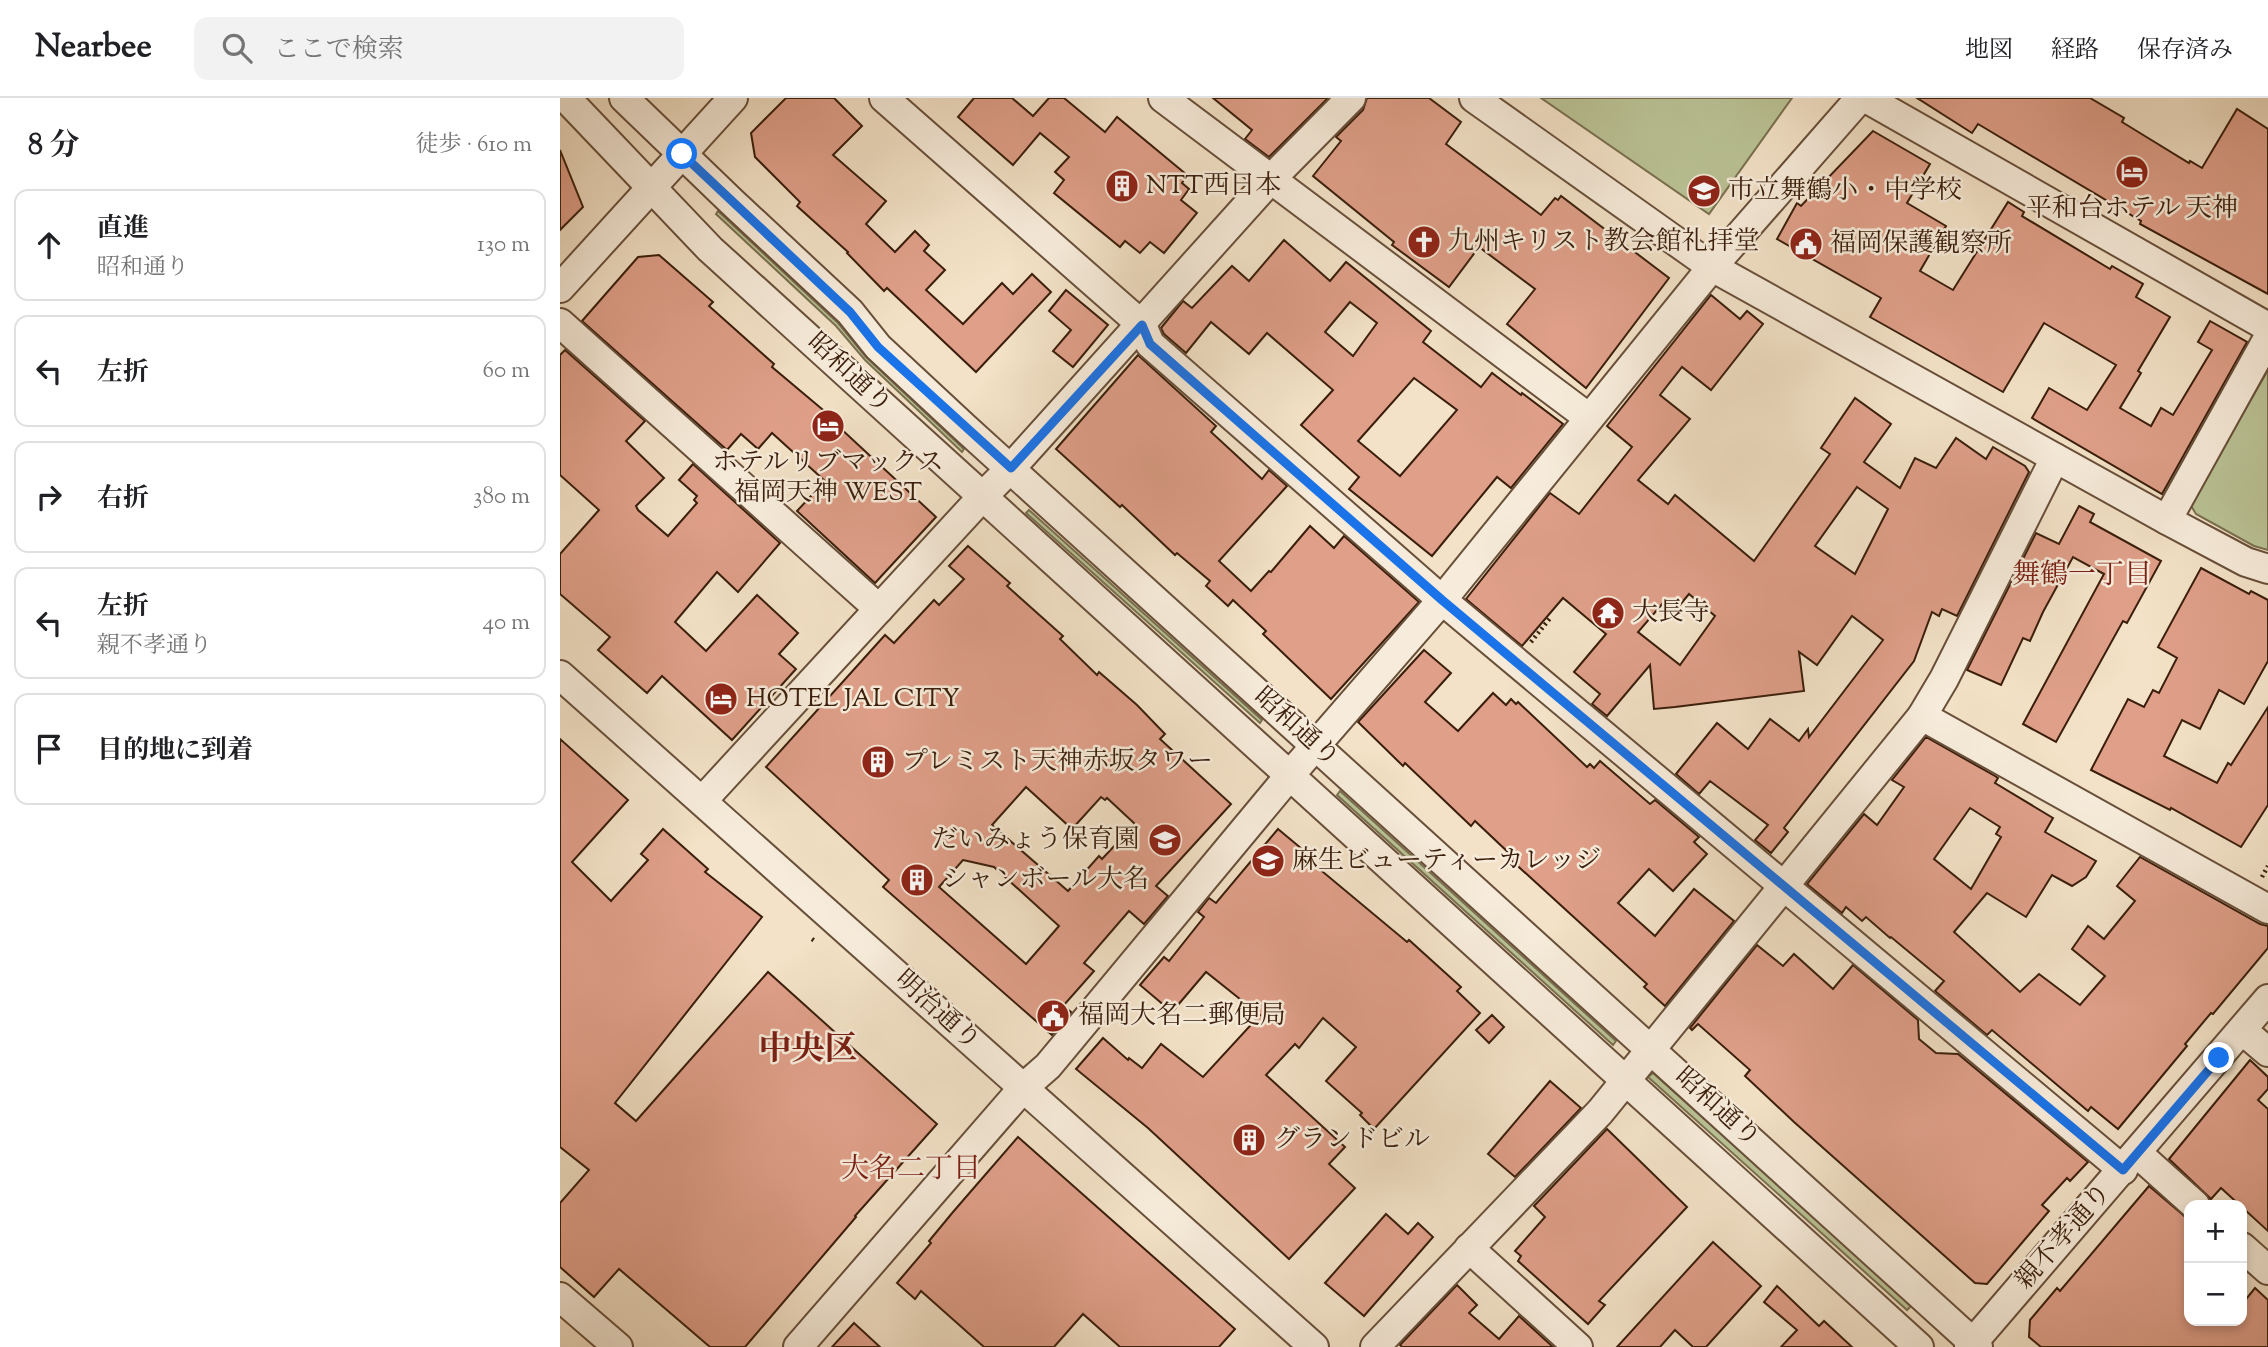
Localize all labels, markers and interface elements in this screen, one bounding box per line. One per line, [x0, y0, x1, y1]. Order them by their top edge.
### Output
search box [194, 17, 684, 80]
text: Nearbee [35, 24, 152, 72]
icon: search [218, 29, 256, 67]
text: ここで検索 [274, 32, 404, 69]
text: 地図 [1965, 34, 2013, 68]
text: 経路 [2051, 34, 2099, 68]
text: 保存済み [2137, 34, 2233, 68]
text: 8 分 [28, 125, 79, 168]
text: 徒歩 · 610 m [416, 129, 532, 162]
route start [666, 138, 697, 169]
hotel icon: 平和台ホテル 天神 [2113, 153, 2151, 191]
building icon: NTT西日本 [1103, 167, 1141, 205]
place label: NTT西日本 [1146, 168, 1281, 205]
school or university icon: 市立舞鶴小・中学校 [1685, 172, 1723, 210]
place label: 市立舞鶴小・中学校 [1728, 173, 1962, 210]
place label: 平和台ホテル 天神 [2026, 191, 2238, 228]
text: 直進 [97, 211, 149, 248]
church icon: 九州キリスト教会館礼拝堂 [1405, 223, 1443, 261]
place label: 九州キリスト教会館礼拝堂 [1448, 224, 1759, 261]
public building icon: 福岡保護観察所 [1787, 225, 1825, 263]
icon: ahead [30, 226, 68, 264]
place label: 福岡保護観察所 [1830, 226, 2012, 263]
text: 130 m [477, 229, 530, 262]
text: 昭和通り [97, 252, 189, 285]
street label: 昭和通り [798, 325, 900, 423]
icon: left [30, 352, 68, 390]
text: 左折 [97, 355, 149, 392]
text: 60 m [482, 355, 530, 388]
hotel icon: ホテルリブマックス 福岡天神 WEST [809, 407, 847, 445]
place label: ホテルリブマックス 福岡天神 WEST [712, 445, 944, 512]
icon: right [30, 478, 68, 516]
text: 右折 [97, 481, 149, 518]
text: 380 m [473, 481, 530, 514]
district label: 舞鶴一丁目 [2012, 556, 2152, 596]
text: 左折 [97, 589, 149, 626]
temple icon: 大長寺 [1589, 594, 1627, 632]
place label: 大長寺 [1632, 595, 1710, 632]
icon: left [30, 604, 68, 642]
text: 40 m [483, 607, 530, 640]
text: 親不孝通り [97, 630, 212, 663]
street label: 昭和通り [1245, 679, 1347, 777]
hotel icon: HOTEL JAL CITY [702, 680, 740, 718]
place label: HOTEL JAL CITY [746, 681, 960, 718]
icon: arrive [30, 730, 68, 768]
text: 目的地に到着 [97, 733, 253, 770]
building icon: プレミスト天神赤坂タワー [859, 743, 897, 781]
place label: プレミスト天神赤坂タワー [902, 744, 1213, 781]
school or university icon: だいみょう保育園 [1146, 821, 1184, 859]
place label: だいみょう保育園 [932, 822, 1140, 859]
school or university icon: 麻生ビューティーカレッジ [1249, 842, 1287, 880]
place label: 麻生ビューティーカレッジ [1292, 843, 1601, 880]
building icon: シャンボール大名 [898, 861, 936, 899]
place label: シャンボール大名 [942, 862, 1149, 899]
street label: 明治通り [886, 962, 988, 1060]
public building icon: 福岡大名二郵便局 [1034, 997, 1072, 1035]
place label: 福岡大名二郵便局 [1078, 998, 1286, 1035]
district label: 中央区 [759, 1027, 858, 1075]
route end [2203, 1042, 2234, 1073]
street label: 昭和通り [1666, 1059, 1768, 1157]
building icon: グランドビル [1230, 1121, 1268, 1159]
place label: グランドビル [1274, 1122, 1430, 1159]
district label: 大名二丁目 [841, 1150, 981, 1190]
street label: 親不孝通り [2007, 1176, 2121, 1298]
map controls [2184, 1200, 2247, 1326]
button: + [2184, 1200, 2247, 1263]
button: − [2184, 1263, 2247, 1326]

